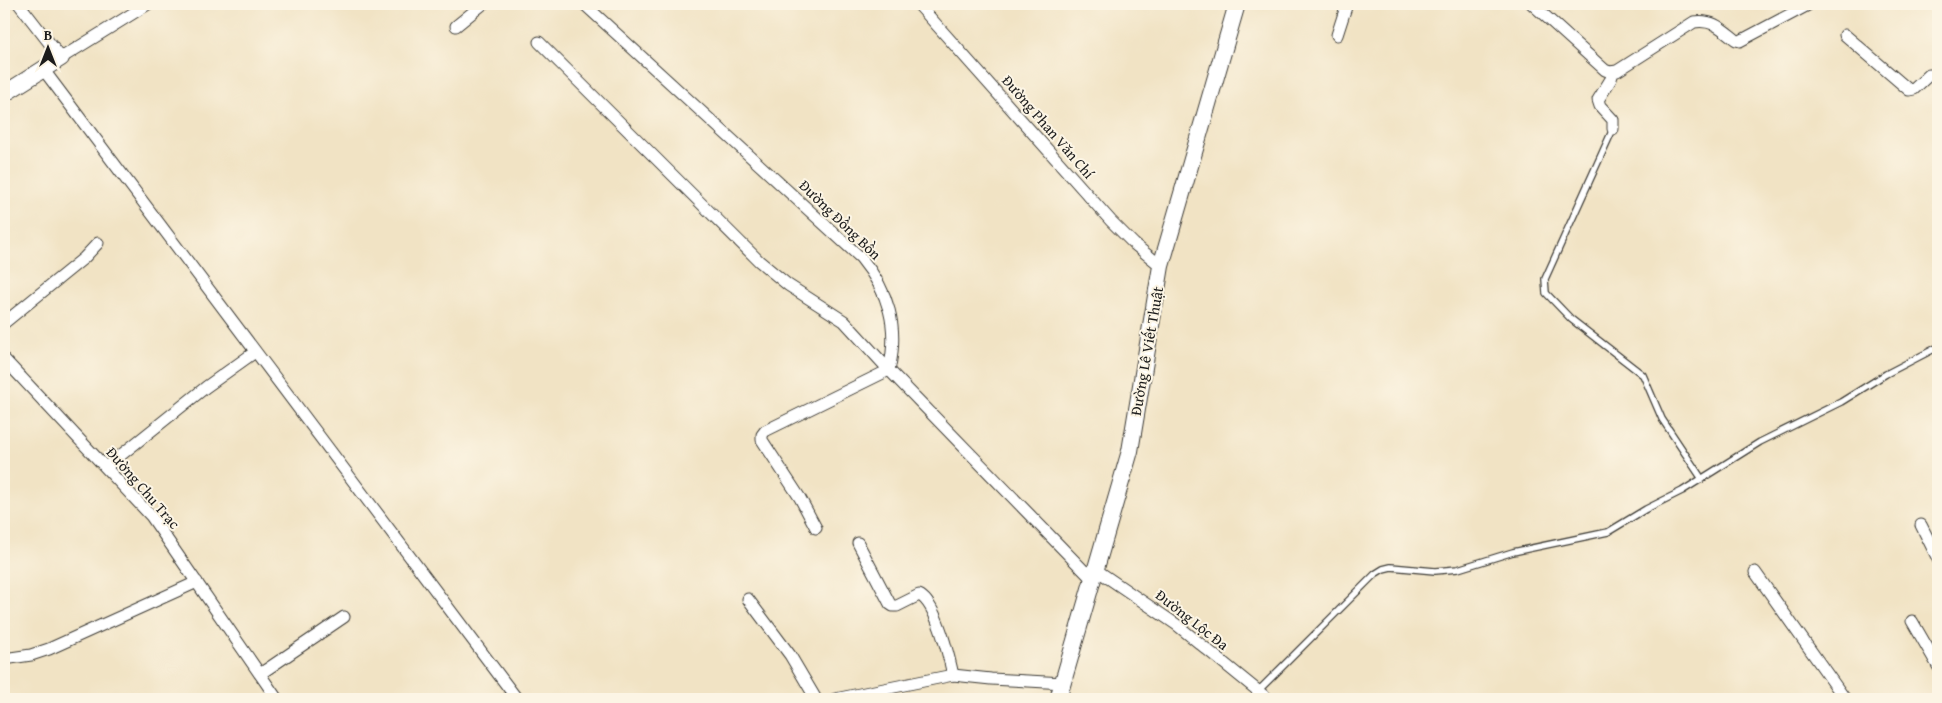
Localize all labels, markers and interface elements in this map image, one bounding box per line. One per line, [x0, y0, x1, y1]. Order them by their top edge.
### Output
north arrow [22, 22, 72, 72]
text: B [44, 25, 52, 45]
street label: Đường Phan Văn Chí [998, 70, 1100, 184]
street label: Đường Đồng Bồn [795, 175, 886, 265]
street label: Đường Lê Viết Thuật [1125, 284, 1168, 417]
street label: Đường Chu Trạc [102, 442, 185, 533]
street label: Đường Lộc Đa [1151, 584, 1233, 655]

